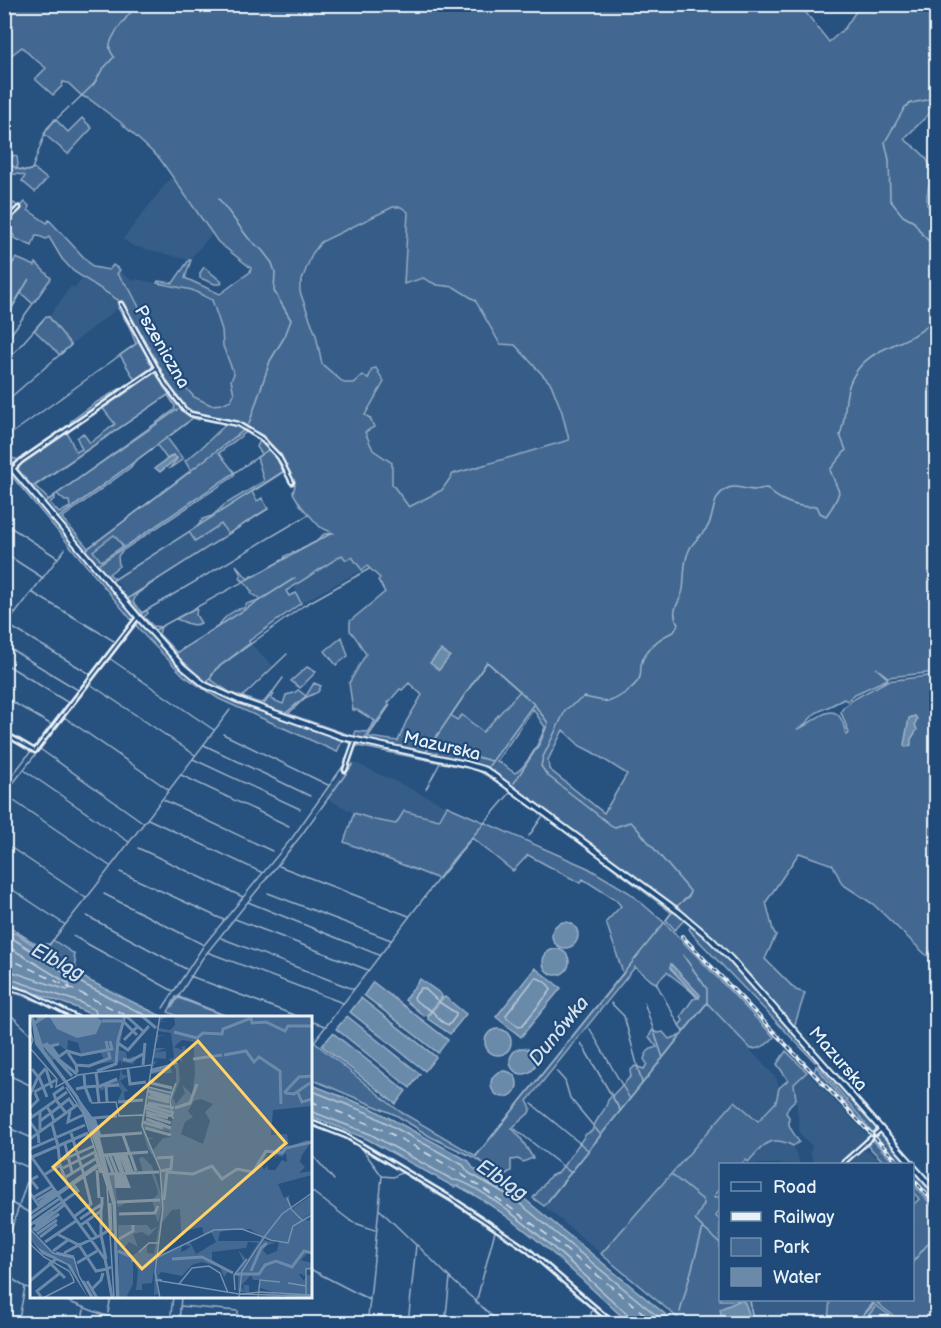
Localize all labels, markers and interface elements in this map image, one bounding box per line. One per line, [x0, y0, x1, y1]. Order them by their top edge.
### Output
street label: Pszeniczna [130, 302, 194, 392]
street label: Mazurska [401, 727, 483, 765]
water label: Elbląg [28, 938, 88, 986]
water label: Dunówka [524, 991, 594, 1071]
inset map [30, 1016, 312, 1298]
street label: Mazurska [804, 1023, 872, 1095]
water label: Elbląg [472, 1154, 532, 1206]
legend [719, 1163, 914, 1301]
text: Road [773, 1177, 817, 1198]
text: Railway [773, 1207, 835, 1228]
text: Park [773, 1237, 809, 1258]
text: Water [773, 1267, 821, 1288]

